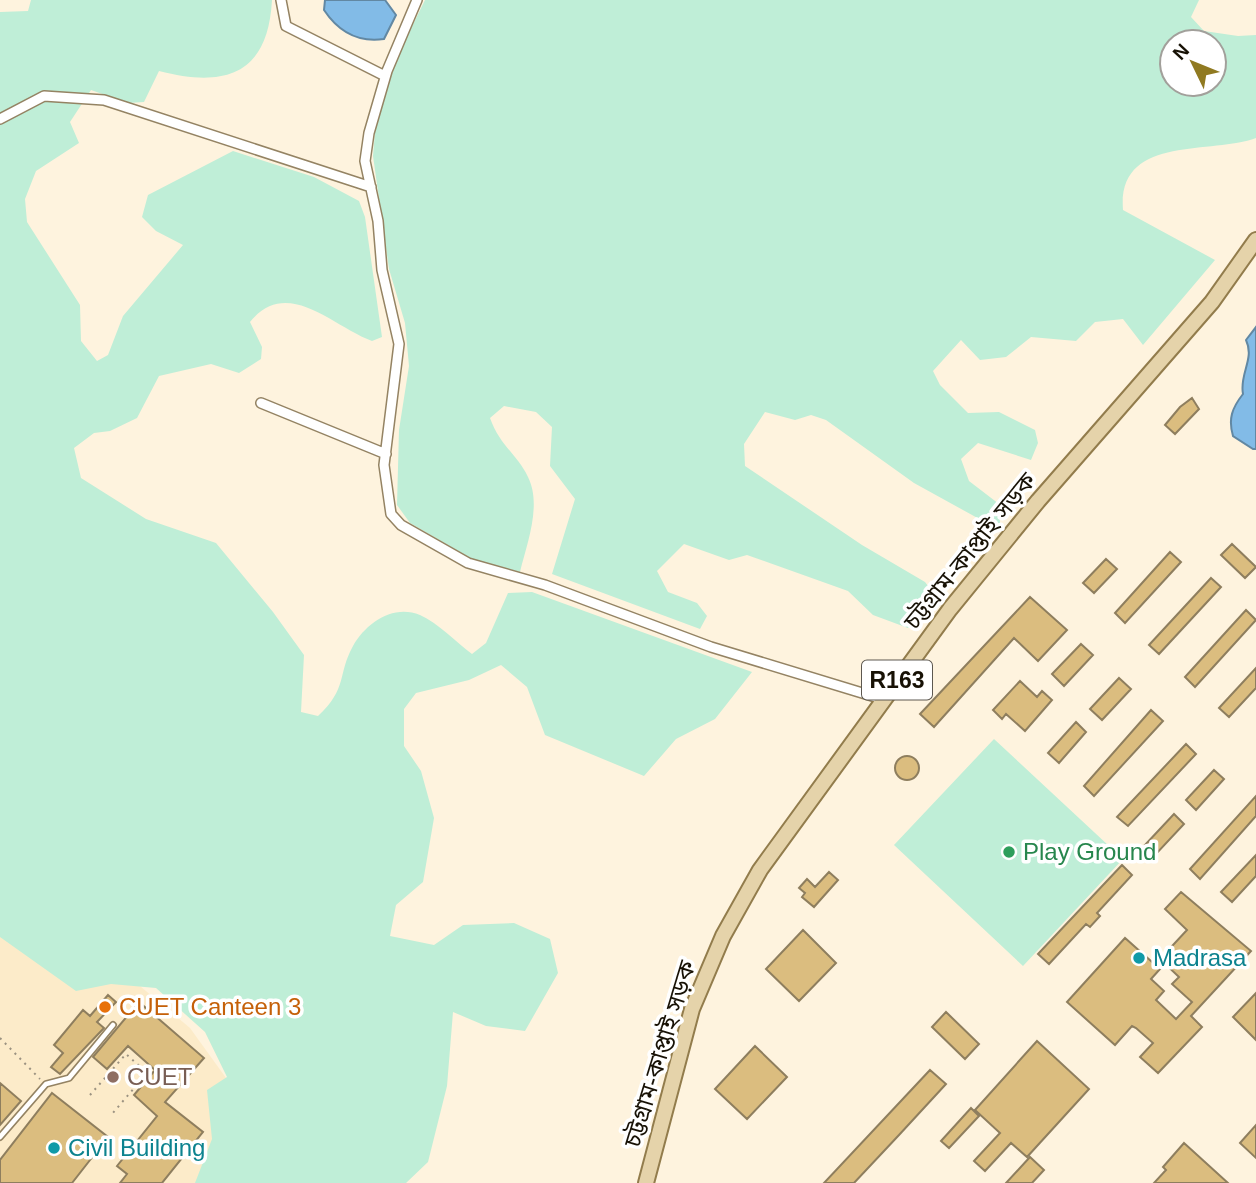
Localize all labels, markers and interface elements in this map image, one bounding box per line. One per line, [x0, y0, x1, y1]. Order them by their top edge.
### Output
north arrow [1158, 28, 1228, 98]
text: N [1169, 40, 1193, 64]
street label: চট্টগ্রাম-কাপ্তাই সড়ক [898, 467, 1041, 635]
road number: R163 [862, 660, 932, 700]
place label: Play Ground [1023, 838, 1156, 865]
marker: Play Ground [1001, 844, 1017, 860]
place label: Madrasa [1153, 944, 1247, 971]
marker: Madrasa [1131, 950, 1147, 966]
street label: চট্টগ্রাম-কাপ্তাই সড়ক [618, 957, 701, 1151]
place label: CUET Canteen 3 [119, 993, 301, 1020]
marker: CUET Canteen 3 [97, 999, 113, 1015]
place label: CUET [127, 1063, 193, 1090]
marker: CUET [105, 1069, 121, 1085]
place label: Civil Building [68, 1134, 205, 1161]
marker: Civil Building [46, 1140, 62, 1156]

